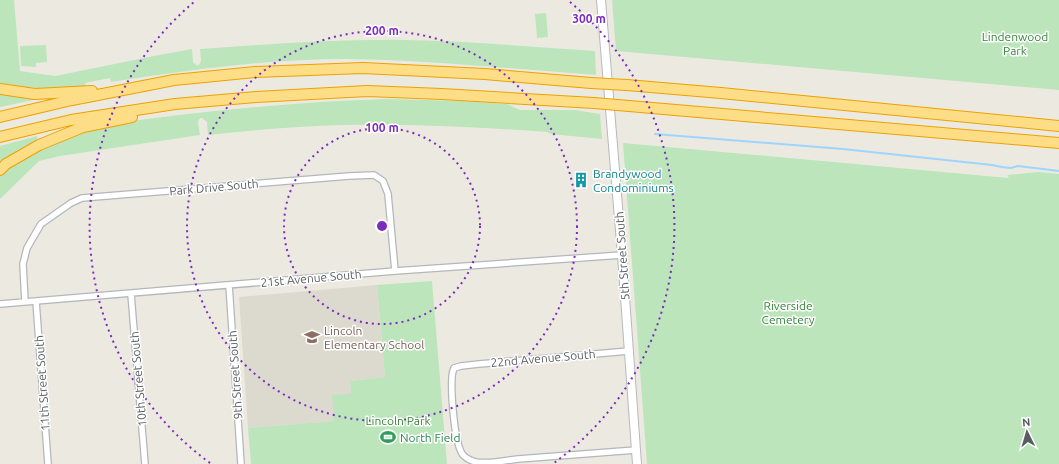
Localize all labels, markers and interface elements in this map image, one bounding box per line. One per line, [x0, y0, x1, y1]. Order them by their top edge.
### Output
text: 300 m [572, 12, 606, 25]
text: 200 m [365, 24, 399, 37]
park label: Lindenwood Park [982, 30, 1048, 57]
text: 100 m [365, 121, 399, 134]
place label: Brandywood Condominiums [593, 167, 674, 194]
building icon: Brandywood Condominiums [572, 171, 590, 189]
street label: Park Drive South [169, 177, 259, 197]
street label: 5th Street South [612, 211, 632, 301]
centre of rings [375, 219, 389, 233]
street label: 21st Avenue South [260, 267, 362, 289]
park label: Riverside Cemetery [762, 299, 815, 326]
place label: Lincoln Elementary School [324, 324, 424, 351]
school or university icon: Lincoln Elementary School [303, 328, 321, 346]
street label: 9th Street South [225, 330, 245, 420]
street label: 10th Street South [127, 331, 149, 427]
street label: 11th Street South [32, 335, 52, 431]
street label: 22nd Avenue South [490, 347, 596, 369]
north arrow [1007, 412, 1047, 452]
park label: Lincoln Park [365, 414, 431, 427]
text: N [1022, 416, 1031, 428]
sports icon: North Field [379, 428, 397, 446]
place label: North Field [400, 431, 460, 444]

